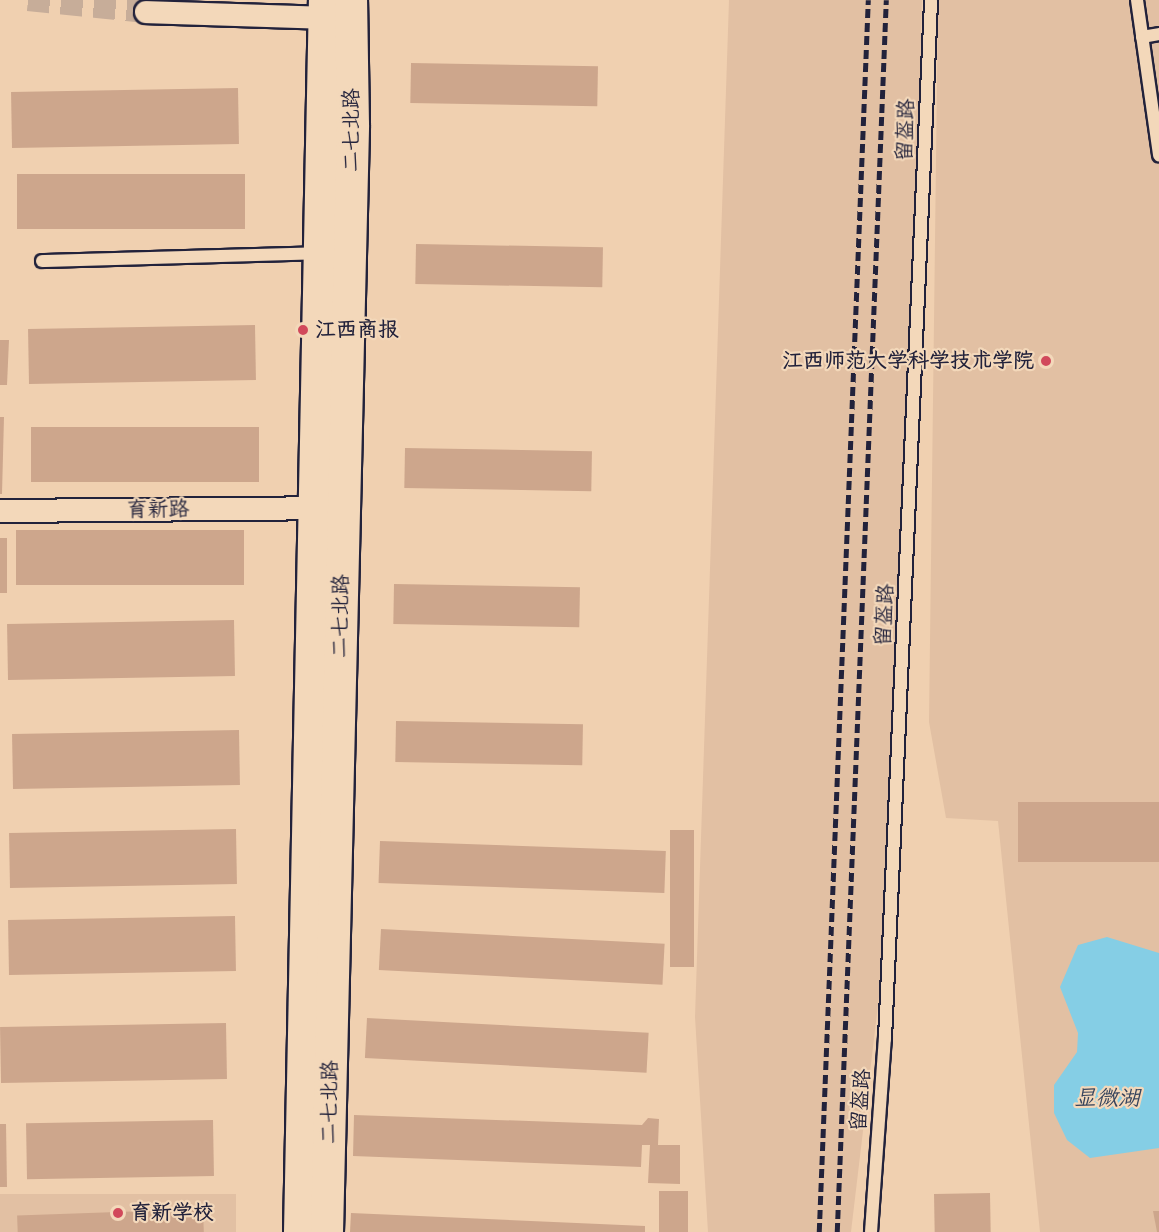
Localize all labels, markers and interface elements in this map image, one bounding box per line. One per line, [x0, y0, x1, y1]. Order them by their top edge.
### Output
street label: 二七北路 [339, 88, 365, 172]
street label: 留盔路 [892, 98, 920, 162]
place label: 江西商报 [315, 317, 399, 343]
marker: 江西商报 [296, 323, 310, 337]
place label: 江西师范大学科学技术学院 [782, 348, 1034, 374]
marker: 江西师范大学科学技术学院 [1039, 354, 1053, 368]
street label: 育新路 [126, 497, 190, 523]
street label: 二七北路 [328, 574, 354, 658]
street label: 留盔路 [871, 583, 899, 647]
street label: 二七北路 [317, 1060, 343, 1144]
street label: 留盔路 [846, 1068, 876, 1132]
water label: 显微湖 [1074, 1087, 1140, 1113]
place label: 育新学校 [130, 1200, 214, 1226]
marker: 育新学校 [111, 1206, 125, 1220]

